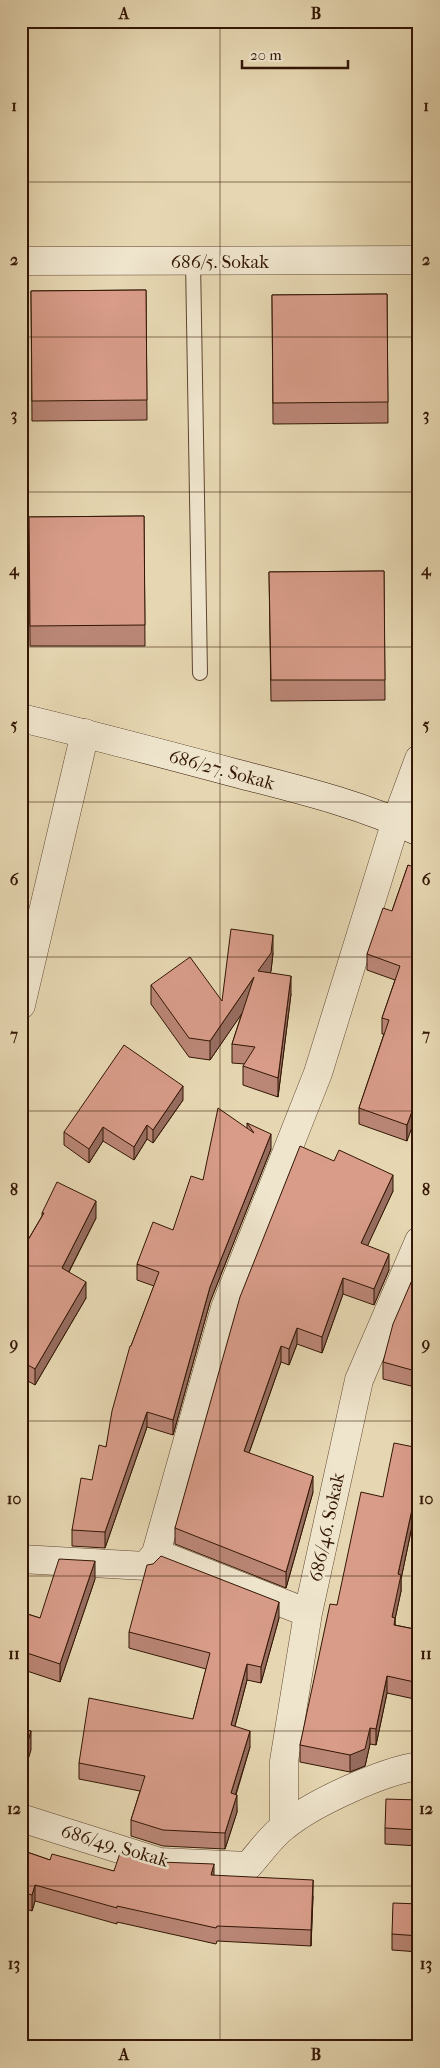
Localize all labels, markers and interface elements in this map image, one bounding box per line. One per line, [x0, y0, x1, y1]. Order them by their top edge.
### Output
text: A [118, 4, 130, 23]
text: B [311, 4, 321, 23]
scale bar [242, 38, 349, 70]
text: 20 m [250, 46, 282, 64]
text: 1 [11, 96, 17, 115]
text: 1 [423, 96, 429, 115]
text: 2 [10, 250, 18, 269]
text: 2 [422, 250, 430, 269]
street label: 686/5. Sokak [171, 251, 269, 273]
text: 3 [11, 405, 17, 425]
text: 3 [423, 405, 429, 425]
text: 4 [8, 560, 20, 580]
text: 4 [420, 560, 432, 580]
text: 5 [11, 715, 18, 734]
text: 5 [423, 715, 430, 734]
street label: 686/27. Sokak [166, 745, 277, 795]
text: 6 [10, 870, 19, 889]
text: 6 [422, 870, 431, 889]
text: 7 [9, 1025, 18, 1044]
text: 7 [421, 1025, 430, 1044]
text: 8 [10, 1180, 18, 1199]
text: 8 [422, 1180, 430, 1199]
text: 9 [9, 1334, 18, 1354]
text: 9 [421, 1334, 430, 1354]
street label: 686/46. Sokak [305, 1470, 349, 1584]
text: 10 [7, 1489, 21, 1508]
text: 10 [419, 1489, 433, 1508]
text: 11 [8, 1644, 20, 1663]
text: 11 [420, 1644, 432, 1663]
text: 12 [7, 1799, 21, 1818]
text: 12 [419, 1799, 433, 1818]
street label: 686/49. Sokak [58, 1820, 171, 1872]
text: 13 [8, 1954, 20, 1974]
text: 13 [420, 1954, 432, 1974]
text: A [118, 2045, 130, 2064]
text: B [311, 2045, 321, 2064]

